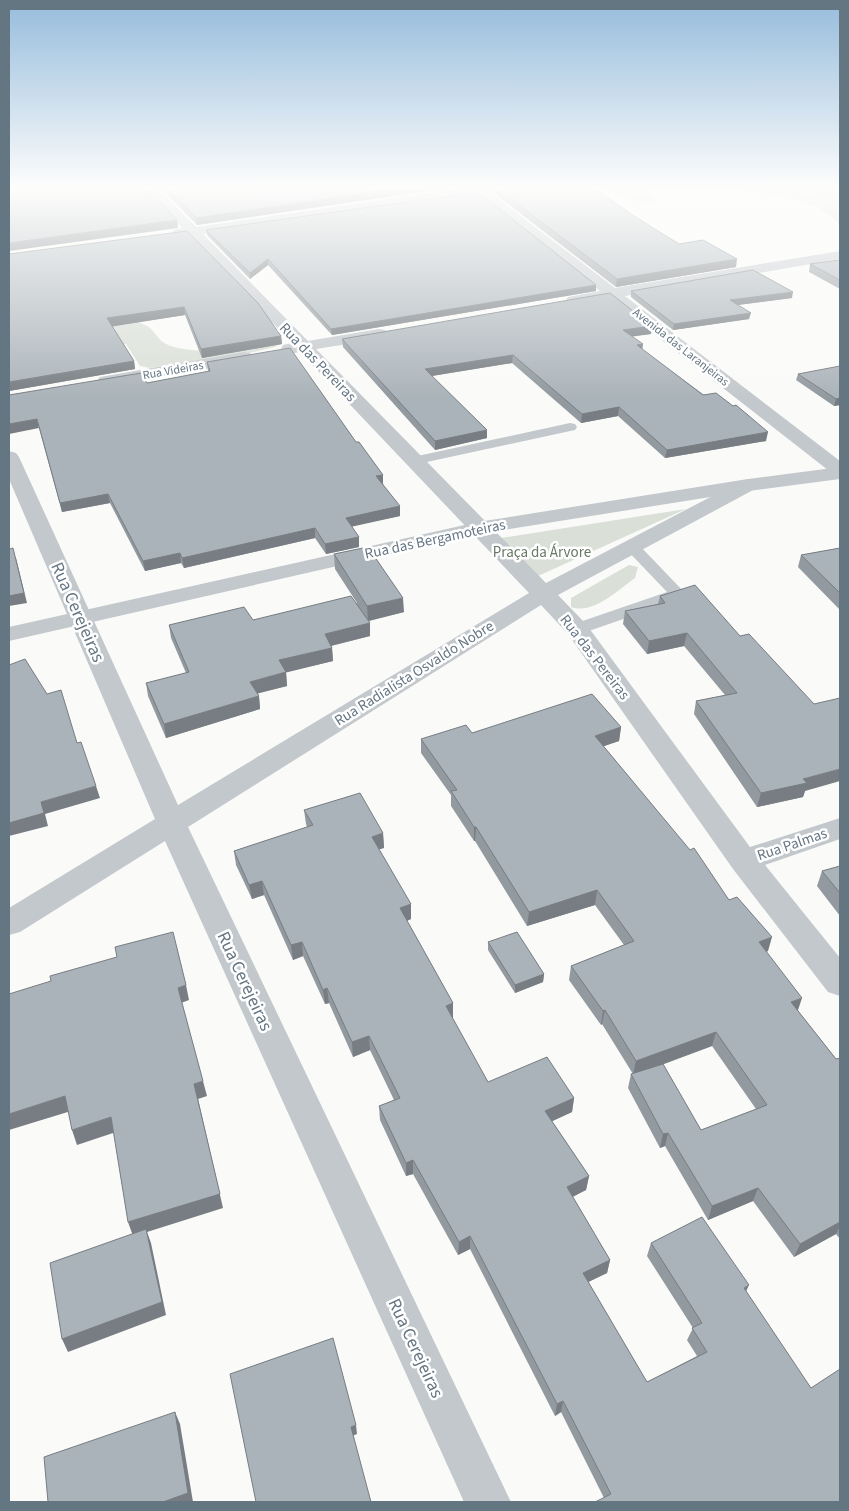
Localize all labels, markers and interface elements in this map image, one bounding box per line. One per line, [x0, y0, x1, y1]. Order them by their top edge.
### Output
street label: Avenida das Laranjeiras [629, 304, 732, 390]
street label: Rua das Pereiras [274, 318, 361, 407]
street label: Rua Videiras [141, 357, 205, 384]
street label: Rua das Bergamoteiras [363, 514, 508, 565]
park label: Praça da Árvore [493, 542, 591, 563]
street label: Rua Cerejeiras [44, 558, 111, 666]
street label: Rua das Pereiras [555, 610, 635, 704]
street label: Rua Radialista Osvaldo Nobre [331, 616, 498, 731]
street label: Rua Palmas [754, 823, 830, 866]
street label: Rua Cerejeiras [211, 927, 279, 1035]
street label: Rua Cerejeiras [382, 1294, 450, 1402]

